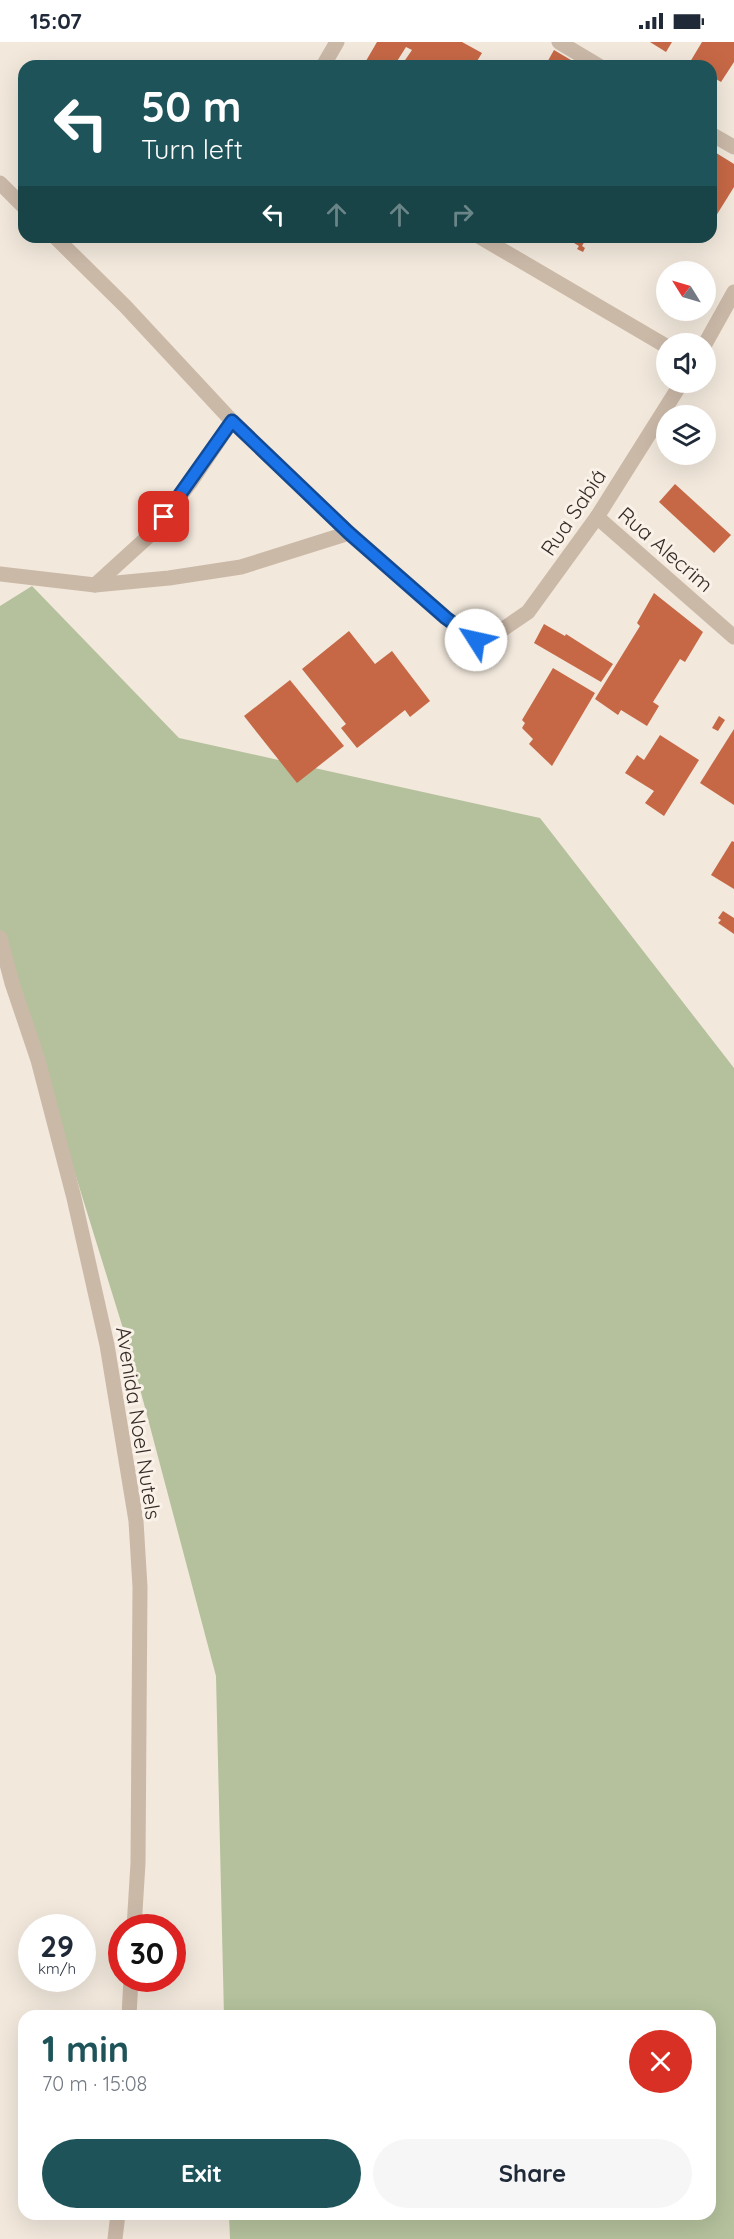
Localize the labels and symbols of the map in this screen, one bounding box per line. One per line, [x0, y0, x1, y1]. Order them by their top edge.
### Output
north arrow [656, 261, 716, 321]
street label: Rua Sabiá [535, 464, 611, 560]
pin [138, 491, 189, 542]
street label: Rua Alecrim [613, 501, 719, 597]
position arrow [444, 608, 508, 672]
street label: Avenida Noel Nutels [111, 1325, 167, 1521]
speed limit sign: 30 [108, 1914, 186, 1992]

